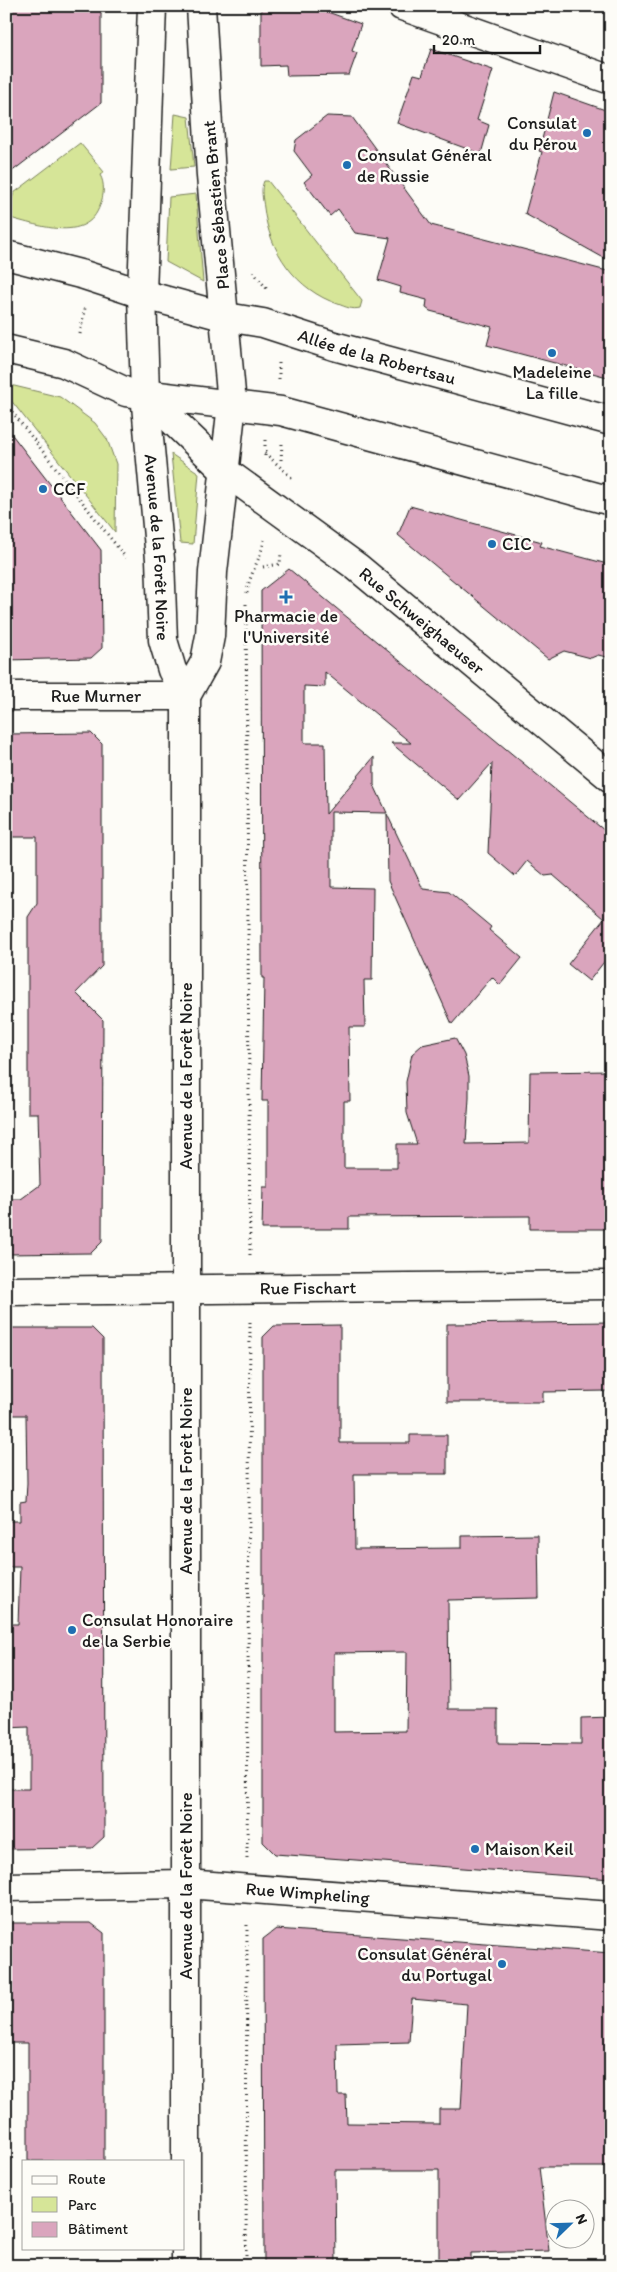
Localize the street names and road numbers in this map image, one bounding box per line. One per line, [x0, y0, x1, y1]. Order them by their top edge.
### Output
street label: Place Sébastien Brant [198, 119, 234, 290]
street label: Allée de la Robertsau [295, 324, 458, 390]
street label: Avenue de la Forêt Noire [139, 453, 174, 641]
street label: Rue Schweighaeuser [354, 562, 490, 680]
street label: Rue Murner [51, 685, 142, 707]
street label: Avenue de la Forêt Noire [175, 982, 197, 1170]
street label: Rue Fischart [260, 1277, 357, 1299]
street label: Avenue de la Forêt Noire [175, 1387, 197, 1575]
street label: Avenue de la Forêt Noire [175, 1792, 197, 1980]
street label: Rue Wimpheling [245, 1878, 371, 1909]

